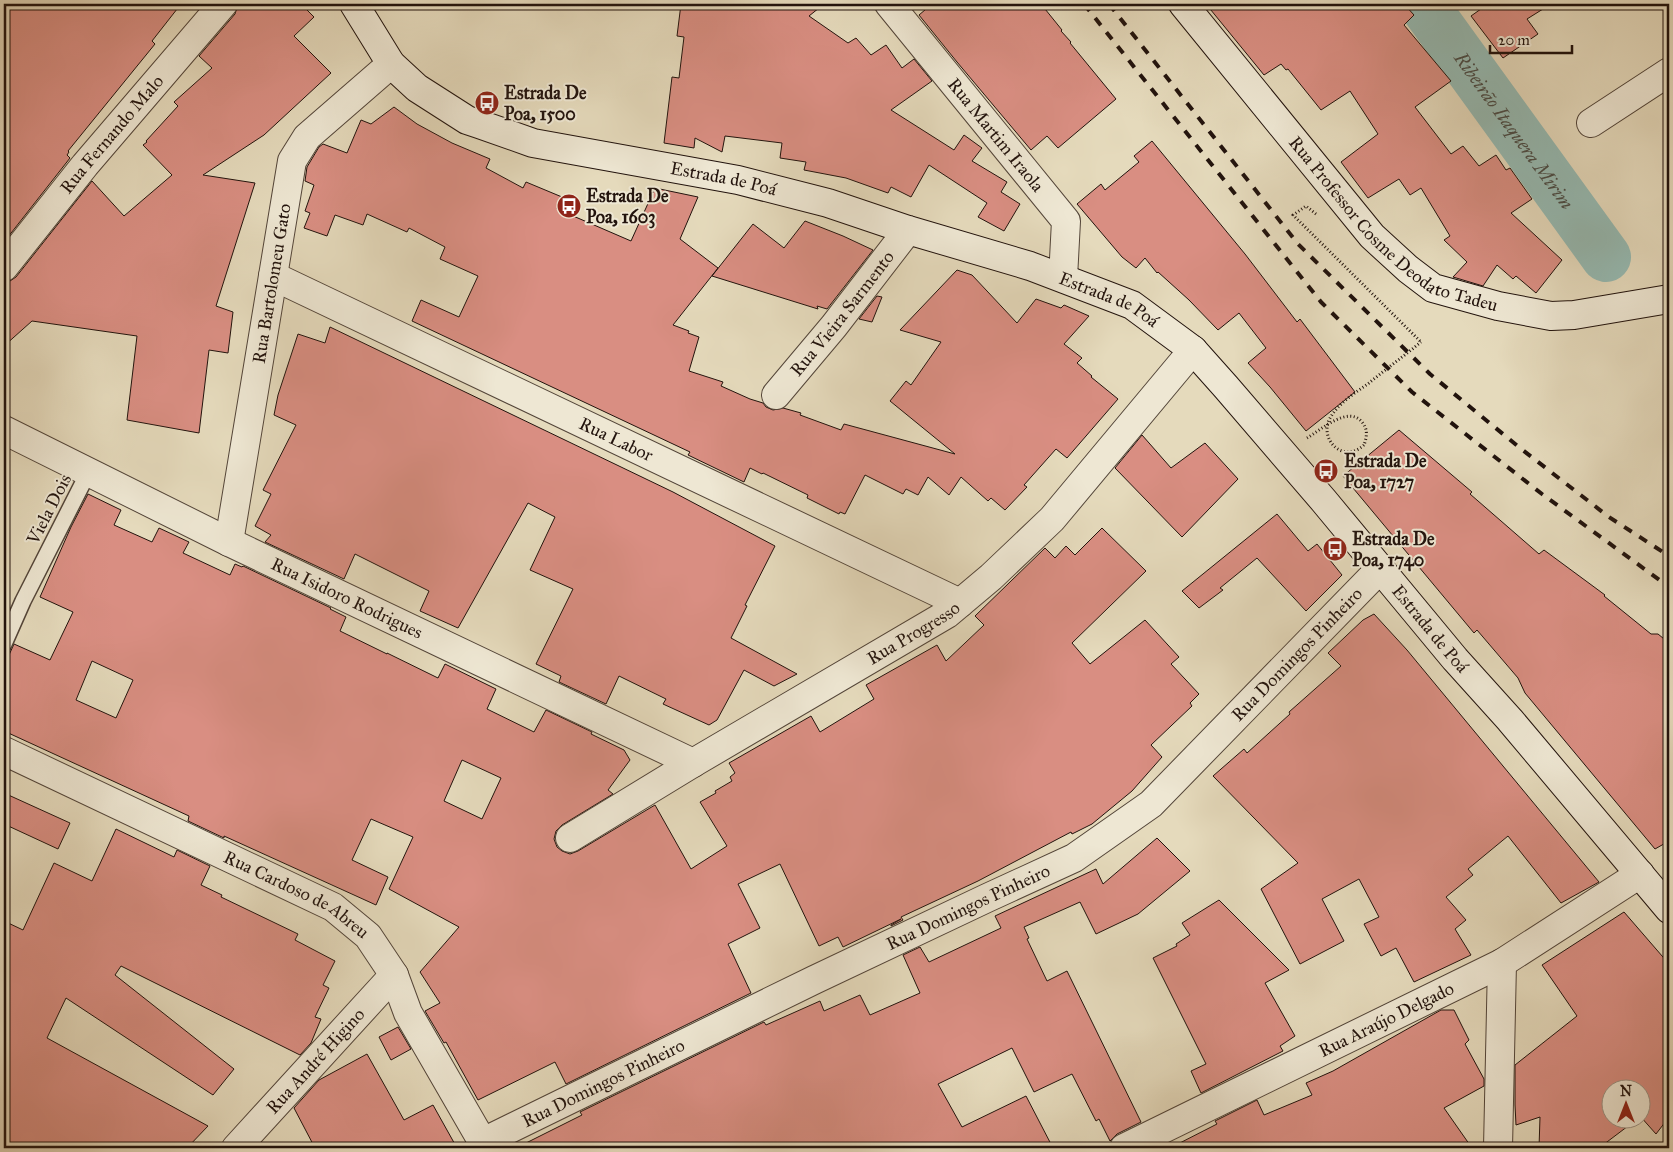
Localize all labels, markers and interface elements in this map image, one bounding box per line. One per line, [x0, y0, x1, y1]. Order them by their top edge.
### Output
scale bar [1490, 22, 1573, 54]
text: 20 m [1498, 31, 1530, 49]
water label: Ribeirão Itaquera Mirim [1449, 47, 1579, 214]
street label: Rua Fernando Malo [55, 70, 168, 198]
street label: Rua Martim Iraola [943, 74, 1049, 197]
place label: Estrada De Poa, 1500 [504, 82, 587, 125]
bus stop icon: Estrada De Poa, 1500 [474, 90, 500, 116]
street label: Rua Professor Cosme Deodato Tadeu [1284, 132, 1501, 317]
street label: Estrada de Poá [669, 157, 779, 201]
place label: Estrada De Poa, 1603 [586, 185, 669, 229]
bus stop icon: Estrada De Poa, 1603 [556, 193, 582, 219]
street label: Rua Bartolomeu Gato [248, 202, 296, 365]
street label: Rua Vieira Sarmento [786, 246, 899, 381]
street label: Estrada de Poá [1056, 267, 1164, 332]
street label: Rua Labor [576, 412, 657, 466]
place label: Estrada De Poa, 1727 [1344, 450, 1427, 493]
bus stop icon: Estrada De Poa, 1727 [1313, 458, 1339, 484]
street label: Viela Dois [21, 470, 76, 549]
place label: Estrada De Poa, 1740 [1352, 528, 1435, 572]
bus stop icon: Estrada De Poa, 1740 [1322, 536, 1348, 562]
street label: Rua Isidoro Rodrigues [268, 553, 426, 644]
street label: Estrada de Poá [1387, 580, 1473, 678]
street label: Rua Domingos Pinheiro [1227, 583, 1367, 726]
street label: Rua Progresso [863, 597, 965, 669]
street label: Rua Cardoso de Abreu [220, 846, 374, 943]
street label: Rua Domingos Pinheiro [883, 860, 1054, 955]
street label: Rua Araújo Delgado [1315, 977, 1458, 1062]
street label: Rua André Higino [262, 1003, 369, 1118]
street label: Rua Domingos Pinheiro [518, 1034, 688, 1132]
north arrow [1600, 1080, 1650, 1130]
text: N [1620, 1083, 1632, 1100]

